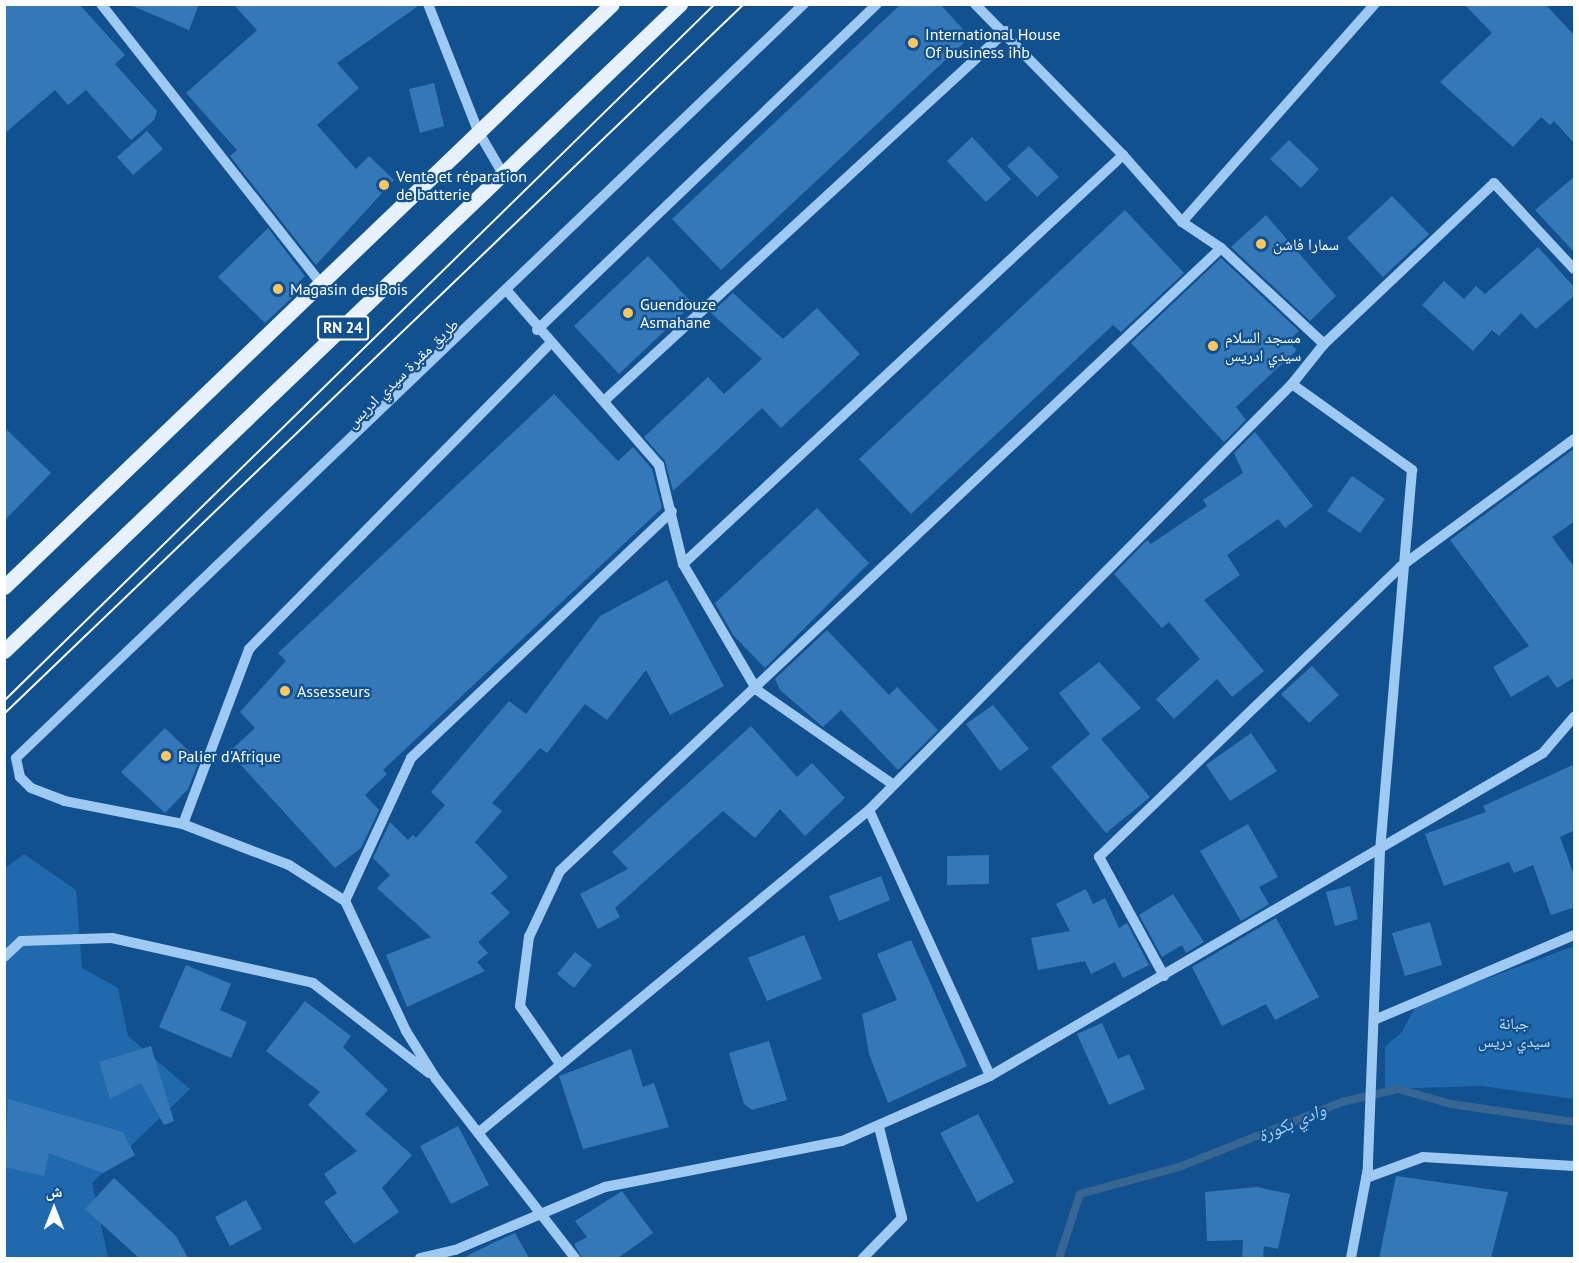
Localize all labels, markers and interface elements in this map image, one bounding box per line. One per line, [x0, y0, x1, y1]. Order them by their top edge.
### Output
place label: International House Of business ihb [925, 24, 1061, 62]
marker: International House Of business ihb [906, 36, 920, 50]
place label: Vente et réparation de batterie [396, 166, 527, 204]
marker: Vente et réparation de batterie [377, 178, 391, 192]
place label: سمارا فاشن [1273, 234, 1339, 254]
marker: سمارا فاشن [1254, 237, 1268, 251]
place label: Magasin des Bois [290, 279, 408, 299]
marker: Magasin des Bois [271, 282, 285, 296]
place label: Guendouze Asmahane [640, 294, 716, 332]
marker: Guendouze Asmahane [621, 306, 635, 320]
street label: طريق مقبرة سيدي ادريس [342, 314, 462, 432]
road number: RN 24 [316, 316, 370, 340]
place label: مسجد السلام سيدي ادريس [1225, 327, 1301, 365]
marker: مسجد السلام سيدي ادريس [1206, 339, 1220, 353]
place label: Assesseurs [297, 681, 370, 701]
marker: Assesseurs [278, 684, 292, 698]
place label: Palier d'Afrique [178, 746, 281, 766]
marker: Palier d'Afrique [159, 749, 173, 763]
park label: جبانة سيدي دريس [1478, 1013, 1550, 1051]
water label: وادي بكورة [1255, 1099, 1329, 1147]
north arrow [24, 1179, 84, 1239]
text: ش [46, 1181, 62, 1201]

